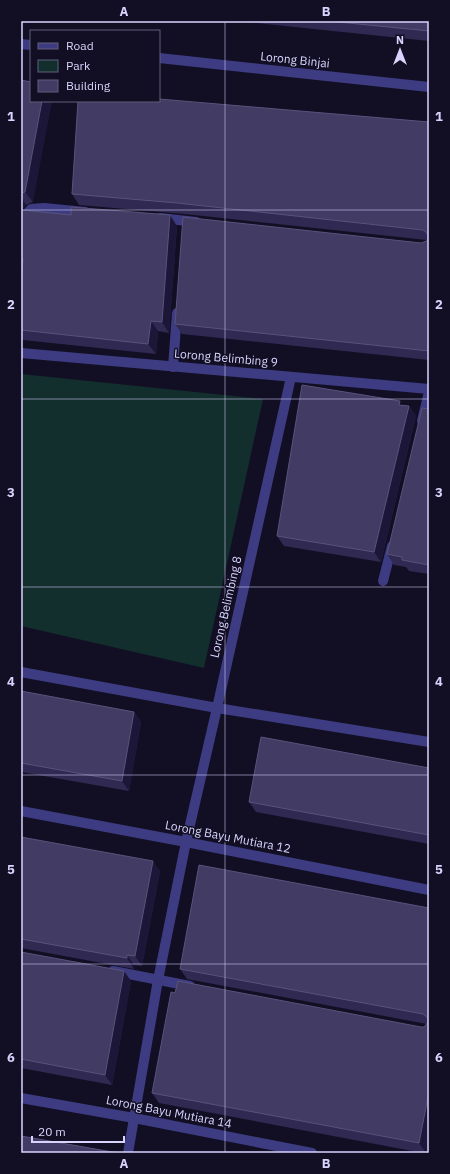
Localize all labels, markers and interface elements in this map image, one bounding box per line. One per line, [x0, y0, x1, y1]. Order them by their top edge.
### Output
text: A [120, 3, 129, 20]
text: B [322, 3, 331, 20]
legend [30, 30, 160, 102]
north arrow [380, 30, 420, 70]
text: N [396, 33, 404, 47]
text: Road [66, 38, 94, 53]
street label: Lorong Binjai [260, 48, 331, 71]
text: Park [66, 58, 91, 73]
text: Building [66, 78, 111, 93]
text: 1 [7, 108, 15, 125]
text: 1 [435, 108, 443, 125]
text: 2 [7, 296, 15, 313]
text: 2 [435, 296, 443, 313]
street label: Lorong Belimbing 9 [174, 345, 278, 370]
text: 3 [7, 484, 15, 501]
text: 3 [435, 484, 443, 501]
street label: Lorong Belimbing 8 [207, 555, 245, 659]
text: 4 [7, 673, 15, 690]
text: 4 [435, 673, 443, 690]
street label: Lorong Bayu Mutiara 12 [164, 817, 292, 856]
text: 5 [7, 861, 15, 878]
text: 5 [435, 861, 443, 878]
text: 6 [7, 1049, 15, 1066]
text: 6 [435, 1049, 443, 1066]
street label: Lorong Bayu Mutiara 14 [105, 1092, 233, 1131]
scale bar [32, 1118, 124, 1144]
text: 20 m [38, 1124, 66, 1139]
text: A [120, 1155, 129, 1172]
text: B [322, 1155, 331, 1172]

